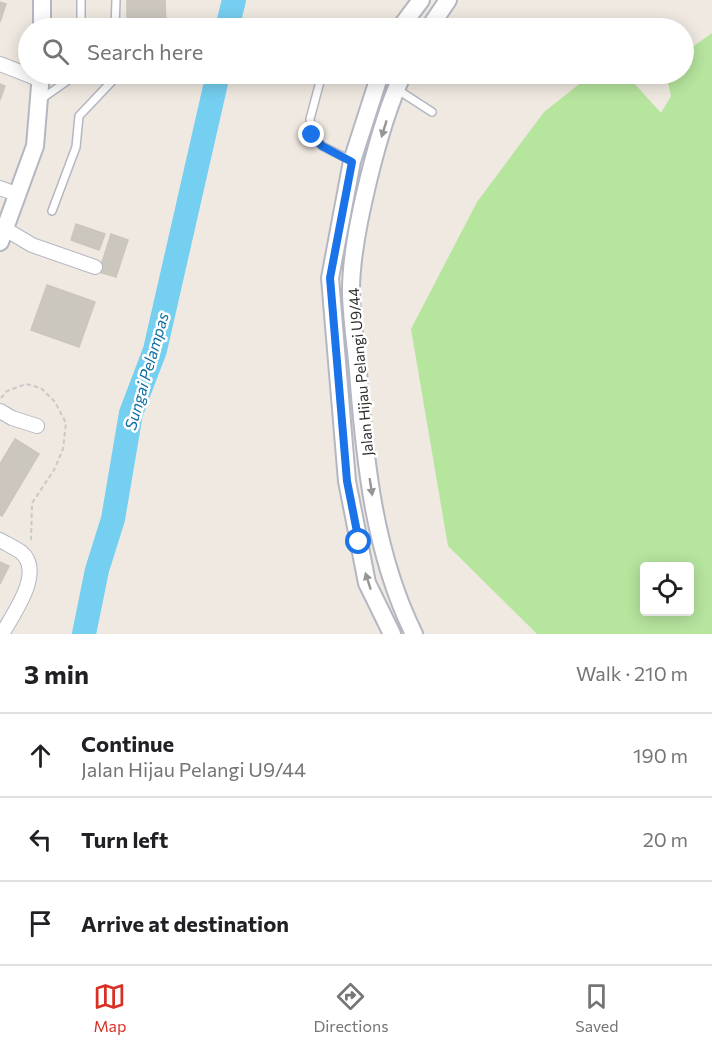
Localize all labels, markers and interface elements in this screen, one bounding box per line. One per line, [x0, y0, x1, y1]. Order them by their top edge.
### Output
search box [18, 18, 694, 84]
icon: search [39, 35, 72, 68]
text: Search here [87, 38, 203, 65]
one-way arrow [379, 120, 388, 138]
route end [298, 121, 324, 147]
street label: Jalan Hijau Pelangi U9/44 [344, 287, 376, 457]
water label: Sungai Pelampas [120, 310, 172, 432]
one-way arrow [367, 477, 376, 496]
route start [345, 528, 371, 554]
map controls [640, 562, 694, 616]
button: locate [640, 562, 694, 616]
one-way arrow [363, 572, 372, 590]
text: 3 min [24, 658, 89, 689]
text: Walk · 210 m [576, 661, 688, 685]
text: Continue [81, 730, 174, 757]
icon: ahead [24, 739, 57, 772]
text: 190 m [633, 743, 688, 767]
text: Jalan Hijau Pelangi U9/44 [81, 757, 306, 781]
icon: left [24, 823, 57, 856]
text: Turn left [81, 826, 168, 853]
text: 20 m [643, 827, 688, 851]
icon: arrive [24, 907, 57, 940]
text: Arrive at destination [81, 910, 289, 937]
tab: Map [93, 980, 126, 1035]
tab: Directions [313, 980, 388, 1035]
tab: Saved [575, 980, 619, 1035]

